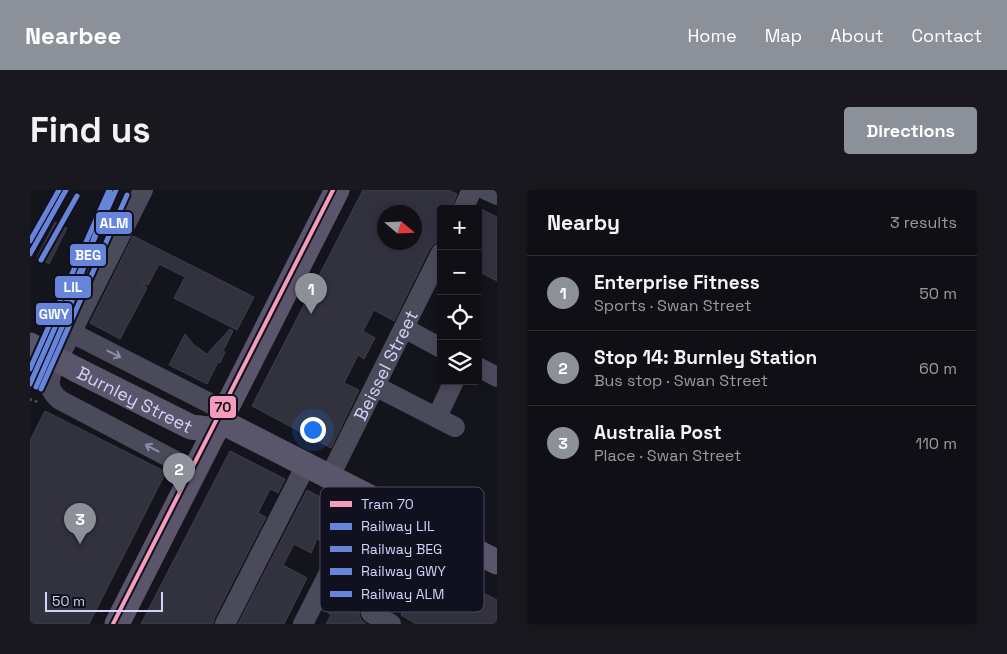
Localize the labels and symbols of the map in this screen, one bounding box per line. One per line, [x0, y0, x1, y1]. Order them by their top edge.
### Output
north arrow [377, 205, 422, 250]
line badge: ALM [95, 211, 133, 235]
text: ALM [100, 214, 128, 232]
line badge: BEG [69, 243, 107, 267]
text: BEG [75, 246, 101, 264]
pin: 1 [295, 273, 327, 314]
line badge: LIL [54, 275, 92, 299]
text: LIL [64, 278, 83, 296]
line badge: GWY [35, 302, 73, 326]
text: GWY [39, 305, 70, 323]
street label: Beissel Street [348, 306, 422, 424]
one-way arrow [106, 350, 121, 359]
street label: Burnley Street [73, 360, 197, 438]
line badge: 70 [209, 395, 237, 419]
text: 70 [215, 398, 231, 416]
your location [300, 417, 326, 443]
one-way arrow [144, 443, 159, 453]
pin: 2 [163, 453, 195, 494]
legend [320, 487, 484, 612]
text: Tram 70 [361, 495, 414, 513]
pin: 3 [64, 503, 96, 544]
text: Railway LIL [361, 517, 435, 535]
text: Railway BEG [361, 540, 442, 558]
text: Railway GWY [361, 562, 446, 580]
text: Railway ALM [361, 585, 444, 603]
scale bar [45, 589, 162, 612]

